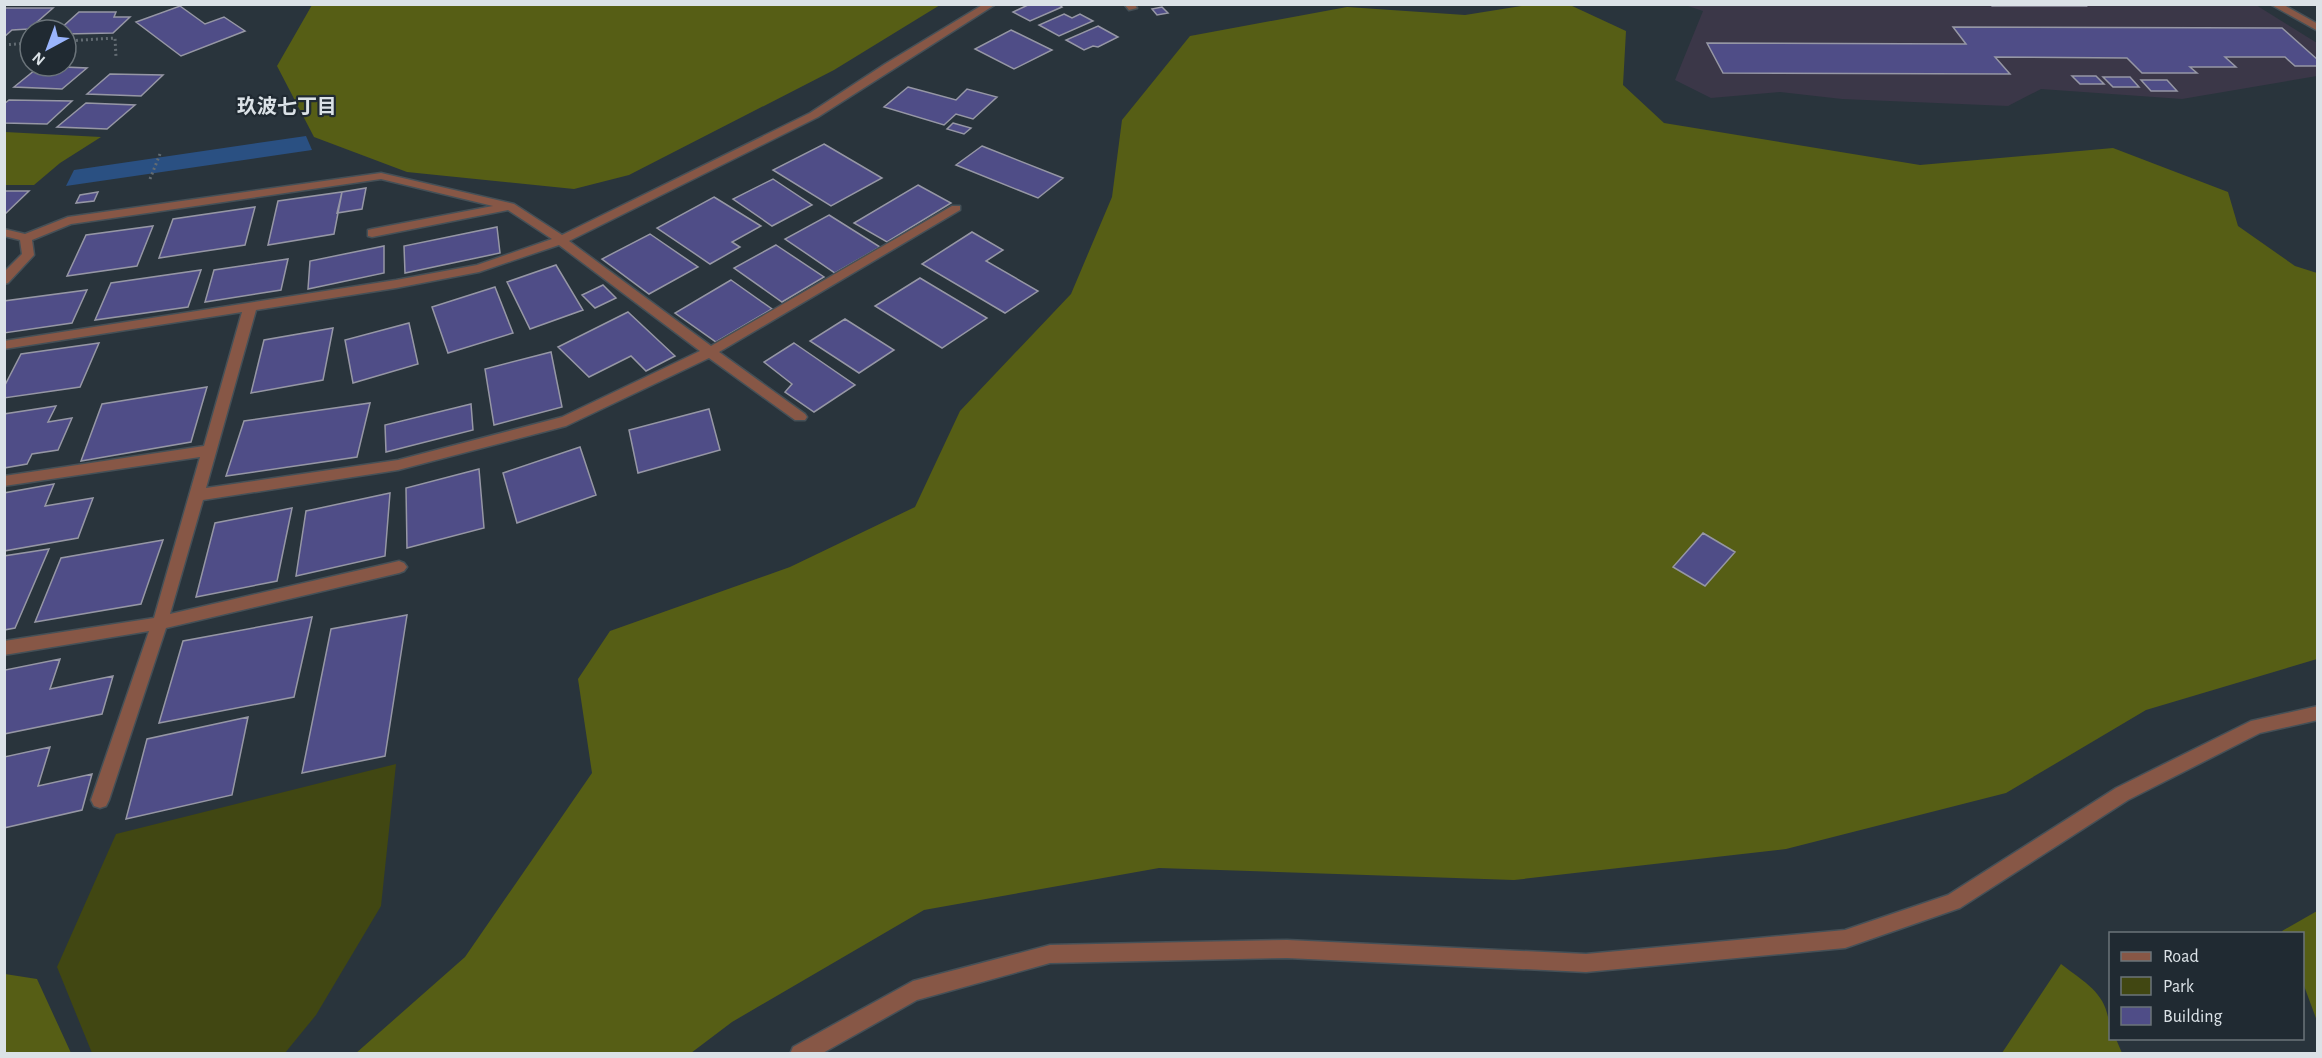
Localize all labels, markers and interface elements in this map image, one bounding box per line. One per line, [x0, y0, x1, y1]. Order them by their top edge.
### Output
north arrow [18, 18, 78, 78]
text: N [29, 49, 48, 68]
district label: 玖波七丁目 [237, 96, 337, 117]
legend [2109, 932, 2304, 1040]
text: Road [2163, 948, 2199, 966]
text: Park [2163, 978, 2195, 996]
text: Building [2163, 1008, 2223, 1026]

